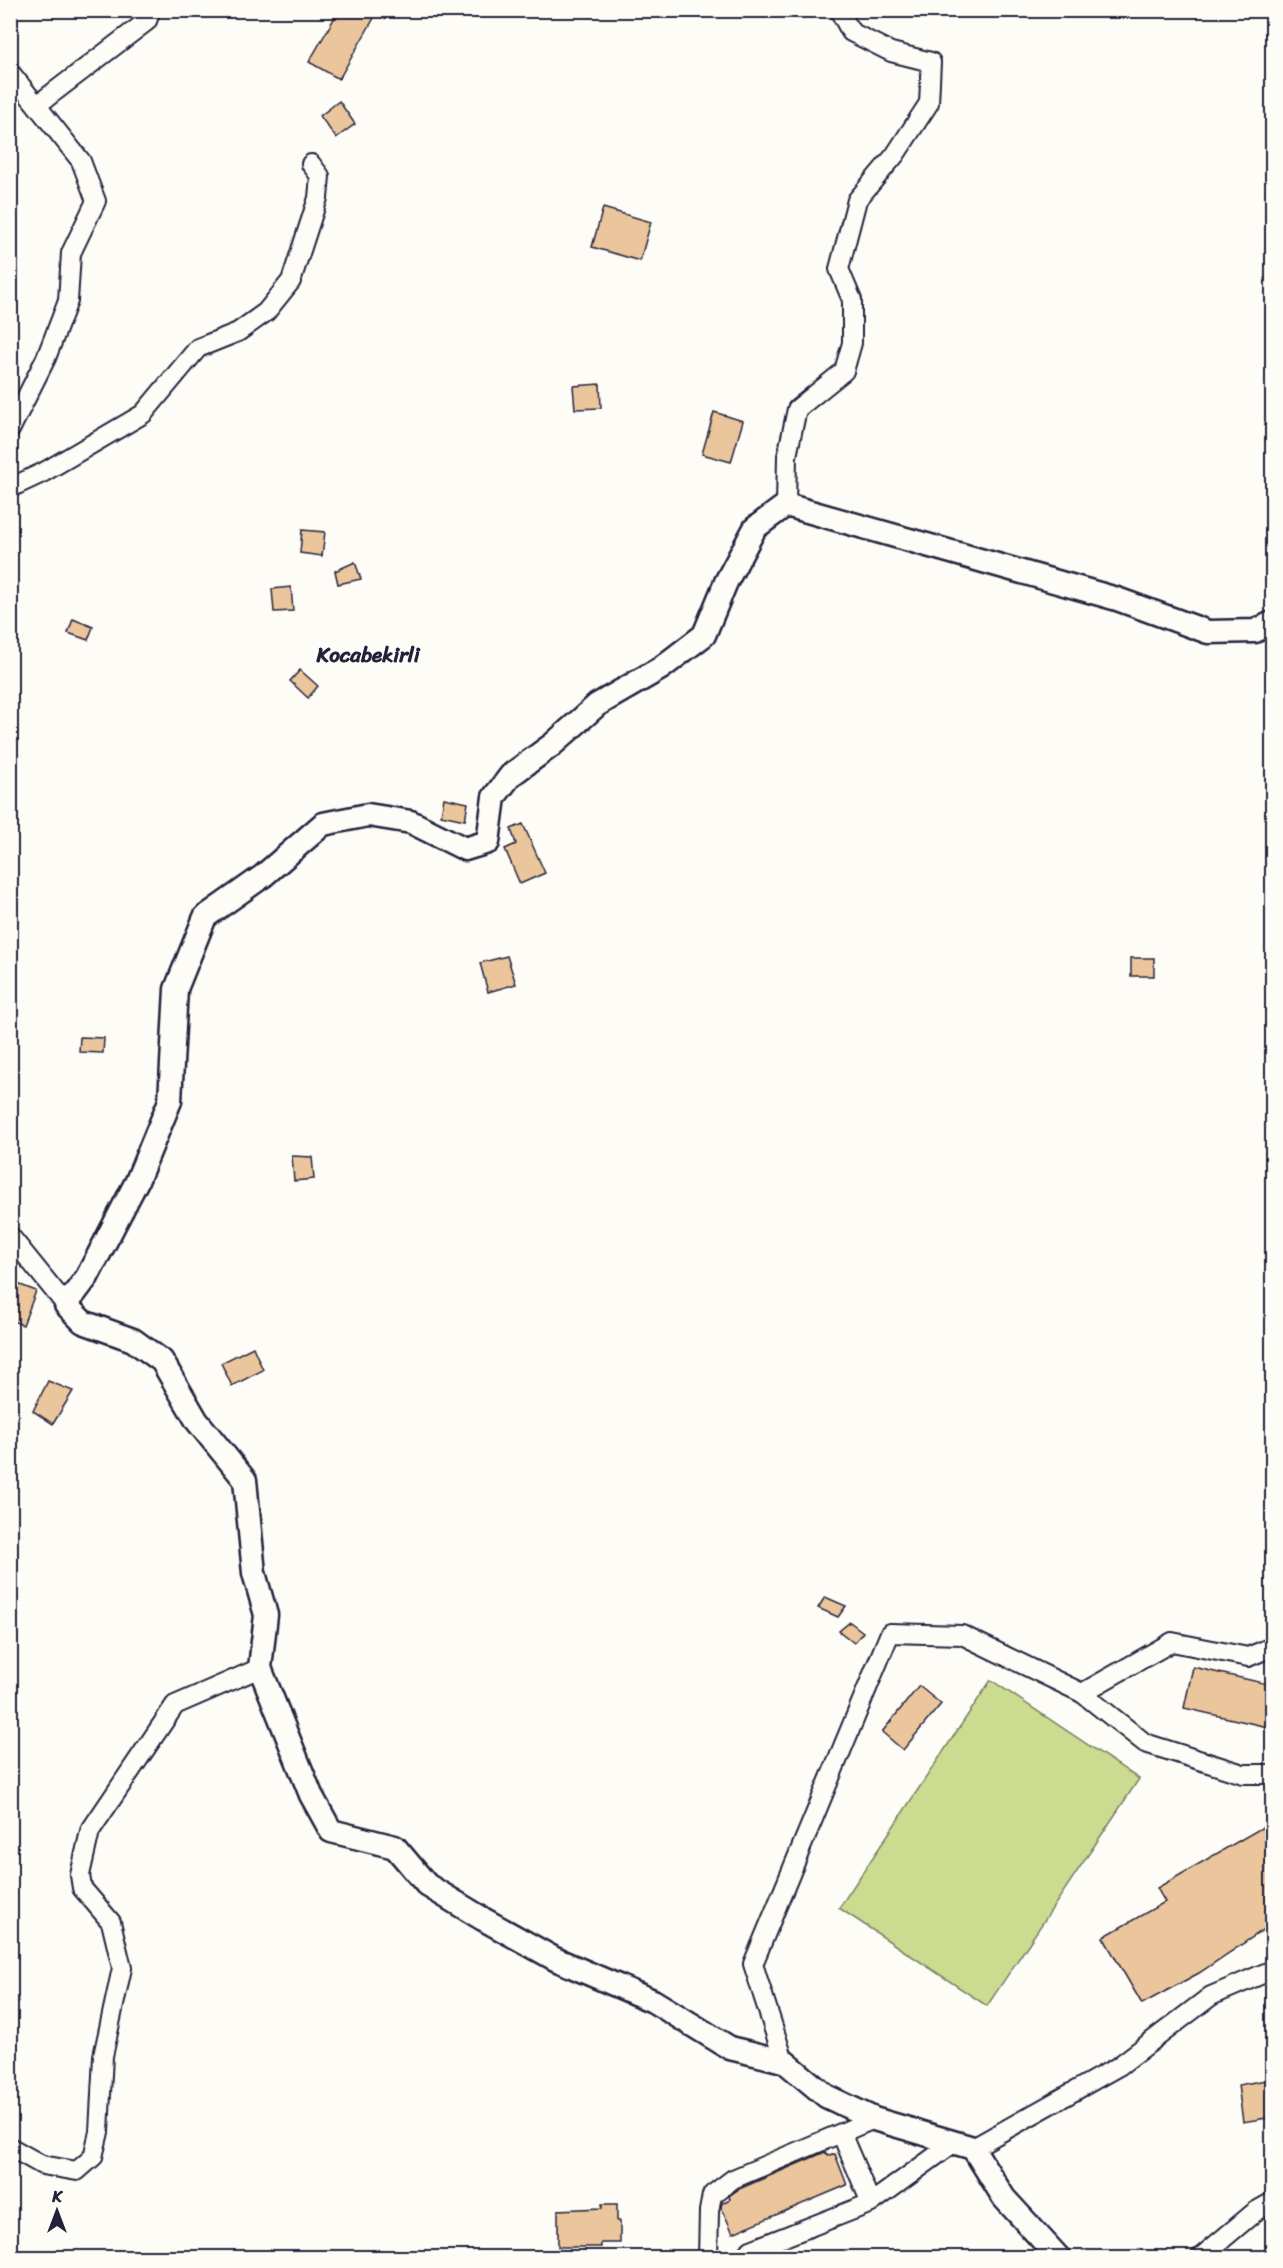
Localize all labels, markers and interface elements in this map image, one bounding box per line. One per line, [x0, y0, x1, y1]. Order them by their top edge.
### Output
district label: Kocabekirli [315, 636, 421, 674]
north arrow [27, 2181, 87, 2241]
text: K [51, 2182, 63, 2211]

